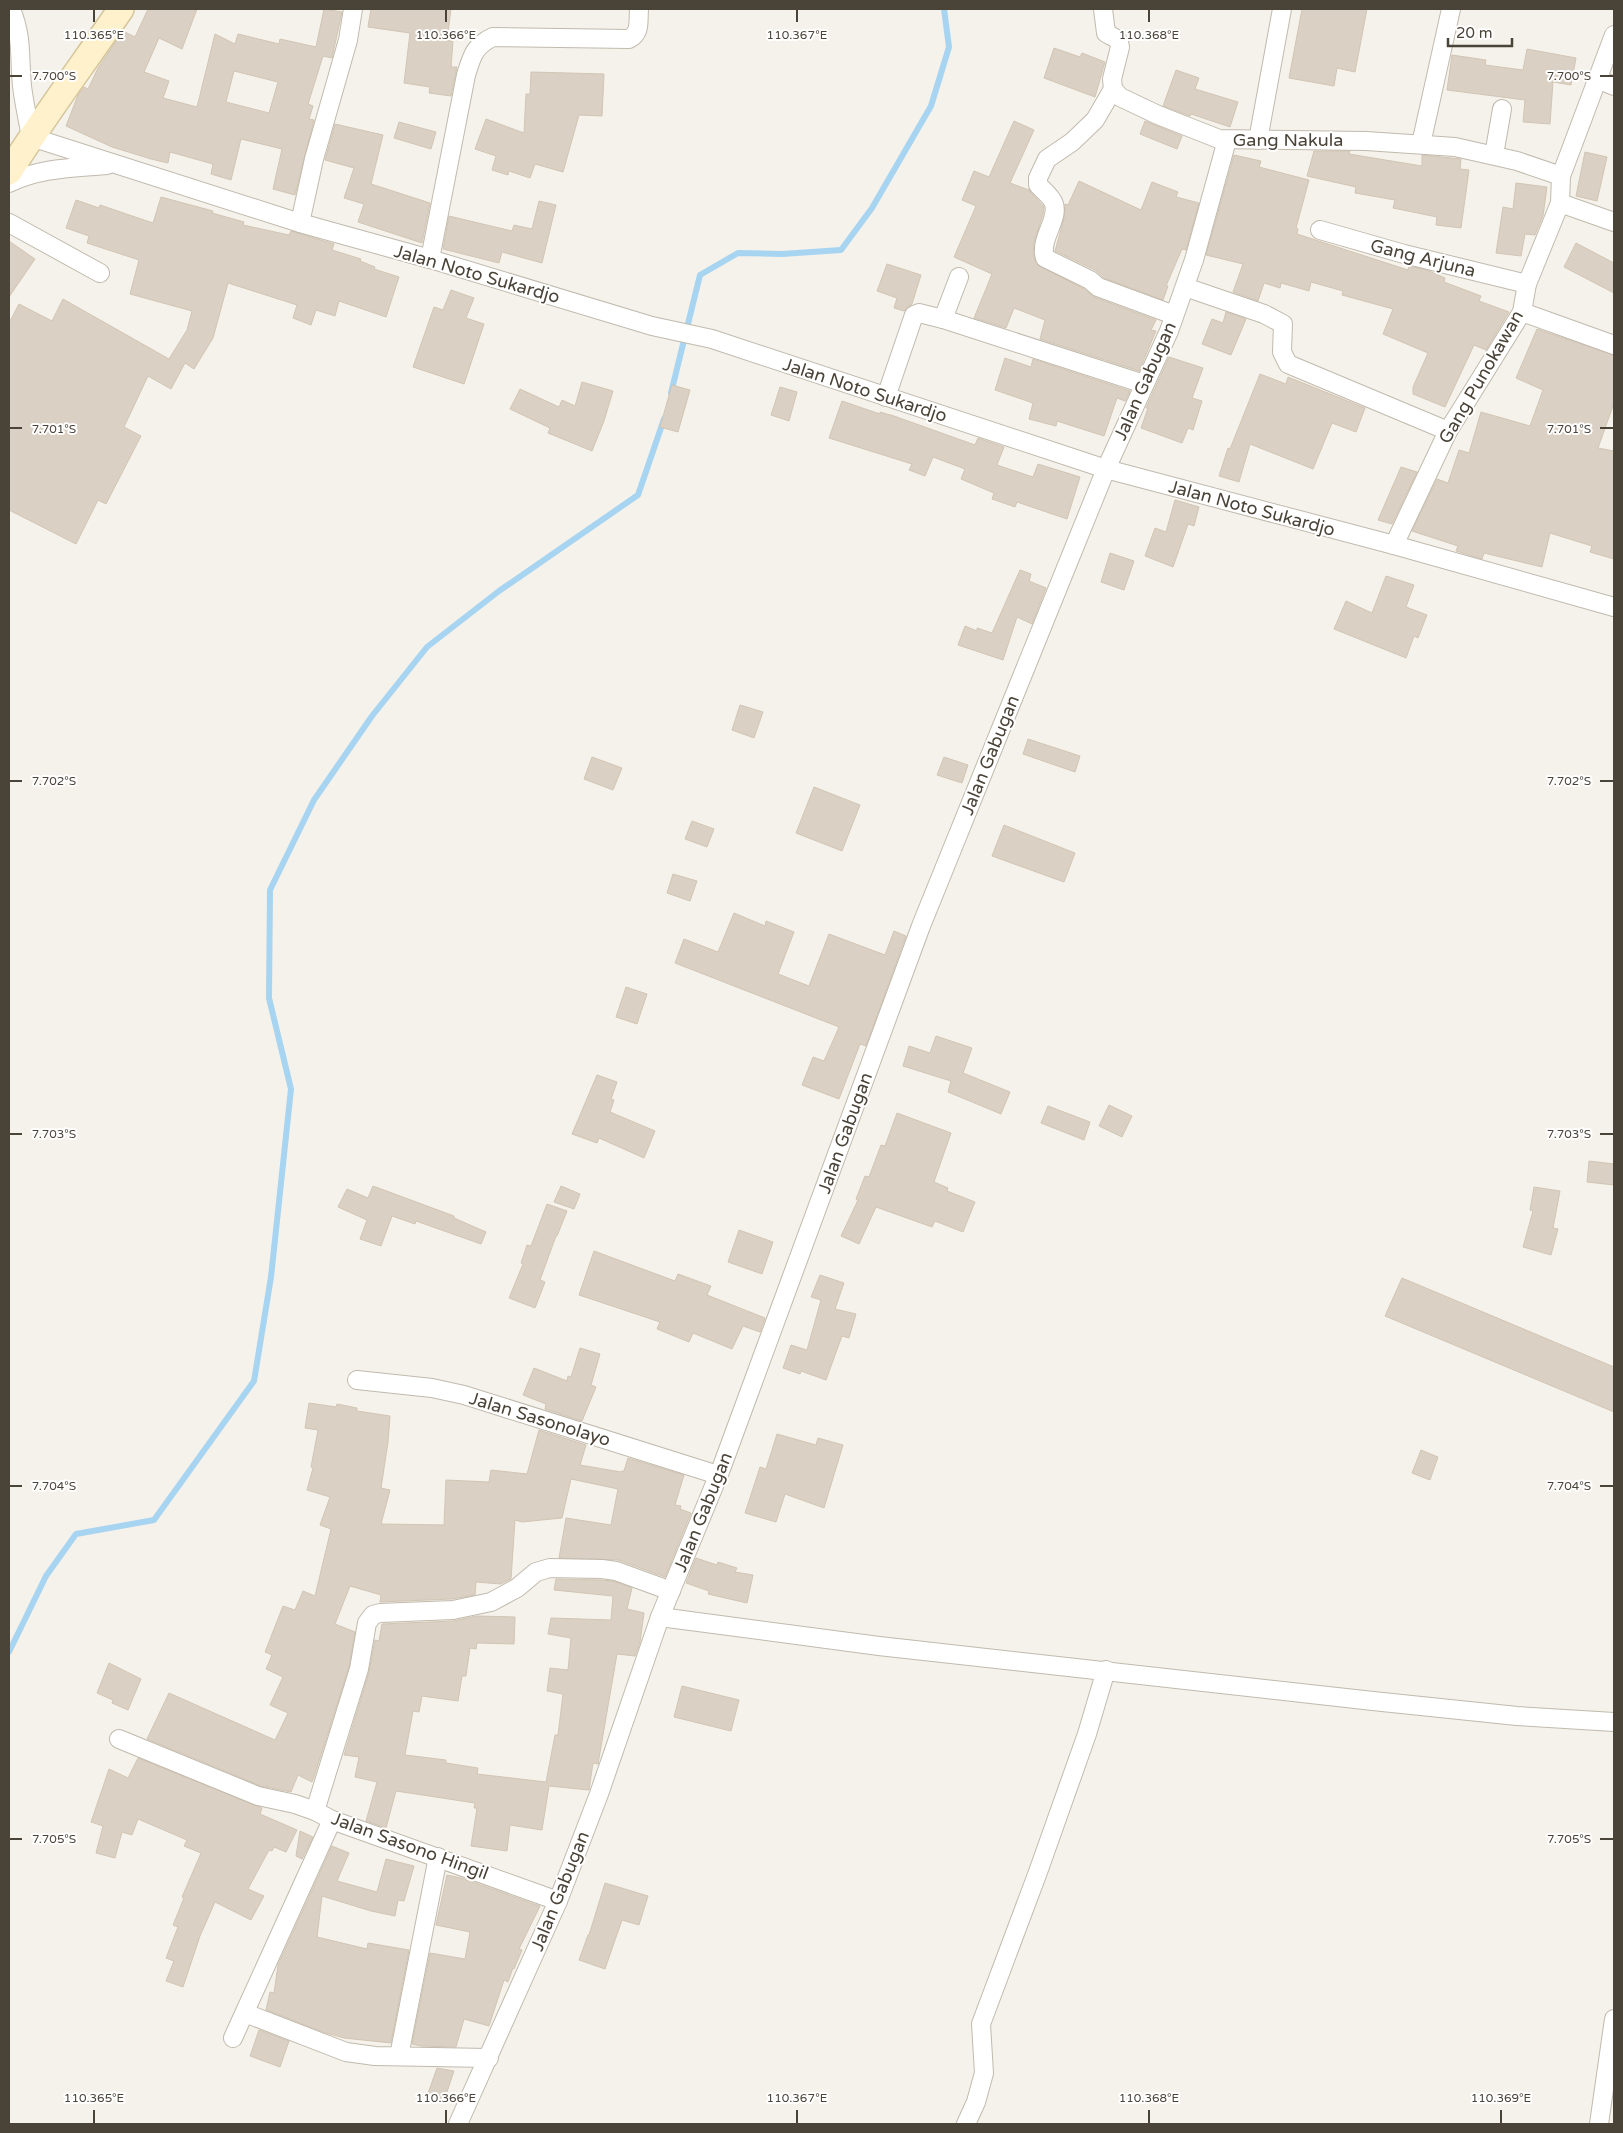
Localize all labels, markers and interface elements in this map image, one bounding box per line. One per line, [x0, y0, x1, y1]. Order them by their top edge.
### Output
scale bar [1448, 15, 1512, 47]
text: 20 m [1456, 24, 1493, 42]
text: 110.365°E [64, 28, 124, 42]
text: 110.366°E [416, 28, 477, 42]
text: 110.367°E [767, 28, 828, 42]
text: 110.368°E [1119, 28, 1180, 42]
text: 7.700°S [32, 69, 76, 83]
text: 7.700°S [1547, 69, 1591, 83]
street label: Gang Nakula [1233, 129, 1343, 151]
street label: Gang Arjuna [1368, 234, 1478, 282]
street label: Jalan Noto Sukardjo [392, 240, 562, 308]
street label: Gang Punokawan [1434, 306, 1528, 448]
street label: Jalan Gabugan [1109, 318, 1181, 444]
street label: Jalan Noto Sukardjo [780, 353, 950, 427]
text: 7.701°S [32, 422, 76, 436]
text: 7.701°S [1547, 422, 1591, 436]
street label: Jalan Noto Sukardjo [1166, 475, 1338, 541]
street label: Jalan Gabugan [956, 692, 1024, 818]
text: 7.702°S [32, 774, 76, 788]
text: 7.702°S [1547, 774, 1591, 788]
street label: Jalan Gabugan [813, 1069, 877, 1197]
text: 7.703°S [32, 1127, 76, 1141]
text: 7.703°S [1547, 1127, 1591, 1141]
street label: Jalan Sasonolayo [467, 1387, 613, 1451]
street label: Jalan Gabugan [669, 1449, 737, 1575]
text: 7.704°S [32, 1479, 76, 1493]
text: 7.704°S [1547, 1479, 1591, 1493]
street label: Jalan Sasono Hingil [329, 1807, 491, 1885]
street label: Jalan Gabugan [526, 1828, 594, 1954]
text: 7.705°S [32, 1832, 76, 1846]
text: 7.705°S [1547, 1832, 1591, 1846]
text: 110.365°E [64, 2091, 124, 2105]
text: 110.366°E [416, 2091, 477, 2105]
text: 110.367°E [767, 2091, 828, 2105]
text: 110.368°E [1119, 2091, 1180, 2105]
text: 110.369°E [1471, 2091, 1532, 2105]

